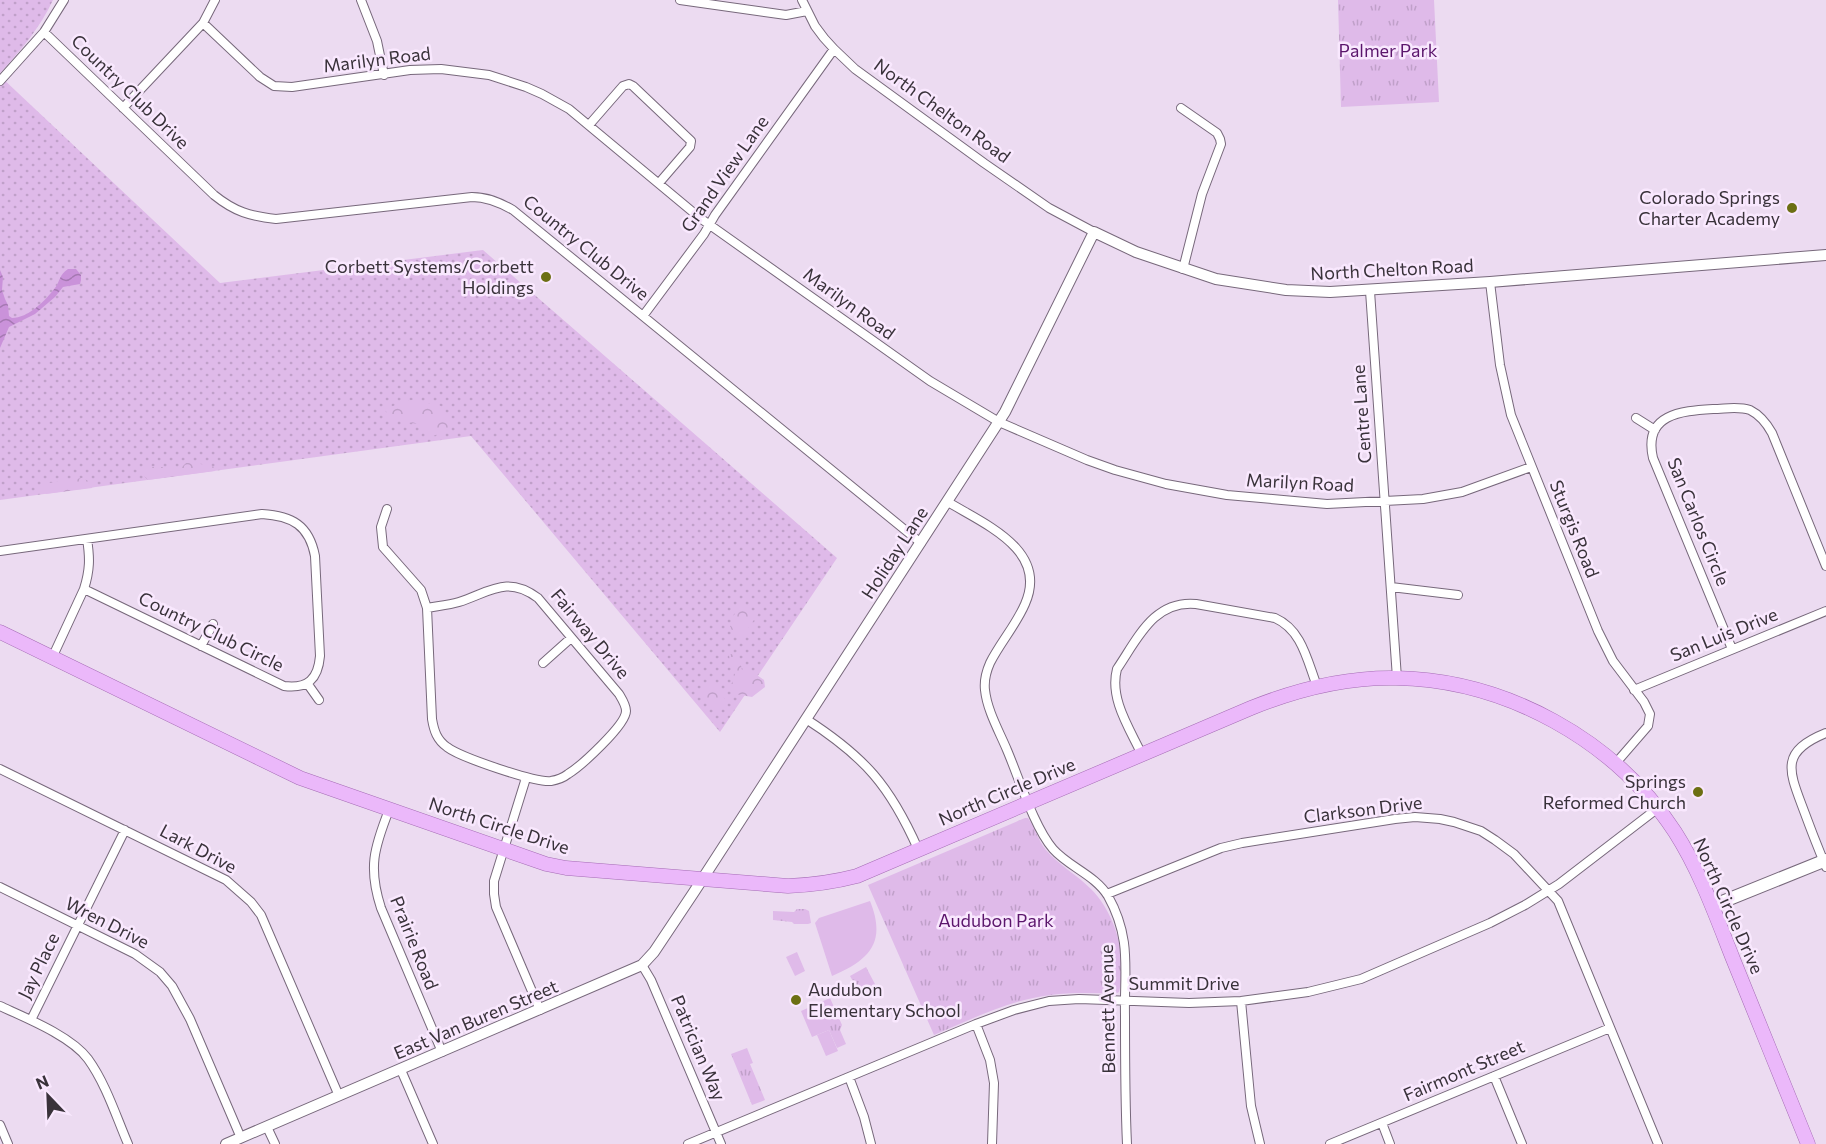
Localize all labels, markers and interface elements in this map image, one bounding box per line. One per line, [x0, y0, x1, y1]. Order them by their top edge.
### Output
street label: Country Club Drive [67, 29, 194, 153]
park label: Palmer Park [1339, 39, 1438, 61]
street label: Marilyn Road [322, 42, 432, 77]
street label: North Chelton Road [870, 53, 1015, 167]
street label: Grand View Lane [676, 111, 773, 236]
place label: Colorado Springs Charter Academy [1638, 186, 1780, 229]
street label: Country Club Drive [519, 190, 654, 305]
marker: Colorado Springs Charter Academy [1785, 201, 1799, 215]
street label: North Chelton Road [1310, 254, 1474, 284]
place label: Corbett Systems/Corbett Holdings [325, 255, 534, 298]
street label: Marilyn Road [799, 263, 900, 344]
marker: Corbett Systems/Corbett Holdings [539, 270, 553, 284]
street label: Centre Lane [1347, 364, 1375, 464]
street label: San Carlos Circle [1663, 454, 1735, 589]
street label: Marilyn Road [1246, 468, 1355, 496]
street label: Sturgis Road [1545, 477, 1604, 581]
street label: Holiday Lane [856, 502, 932, 603]
street label: Fairway Drive [547, 584, 635, 683]
street label: Country Club Circle [135, 586, 288, 676]
street label: San Luis Drive [1667, 603, 1781, 666]
street label: North Circle Drive [935, 752, 1078, 830]
place label: Springs Reformed Church [1543, 770, 1686, 813]
marker: Springs Reformed Church [1691, 785, 1705, 799]
street label: Clarkson Drive [1302, 791, 1424, 827]
street label: North Circle Drive [426, 792, 572, 858]
street label: Lark Drive [156, 819, 241, 877]
street label: North Circle Drive [1689, 834, 1769, 977]
street label: Wren Drive [62, 892, 153, 953]
street label: Prairie Road [386, 893, 444, 993]
park label: Audubon Park [938, 909, 1054, 931]
street label: Jay Place [13, 929, 64, 1002]
street label: Bennett Avenue [1095, 944, 1119, 1074]
street label: Summit Drive [1129, 972, 1239, 994]
street label: East Van Buren Street [390, 975, 561, 1064]
place label: Audubon Elementary School [808, 978, 961, 1021]
street label: Patrician Way [667, 992, 731, 1104]
marker: Audubon Elementary School [789, 993, 803, 1007]
street label: Fairmont Street [1400, 1035, 1528, 1106]
north arrow [18, 1066, 78, 1126]
text: N [33, 1071, 51, 1093]

